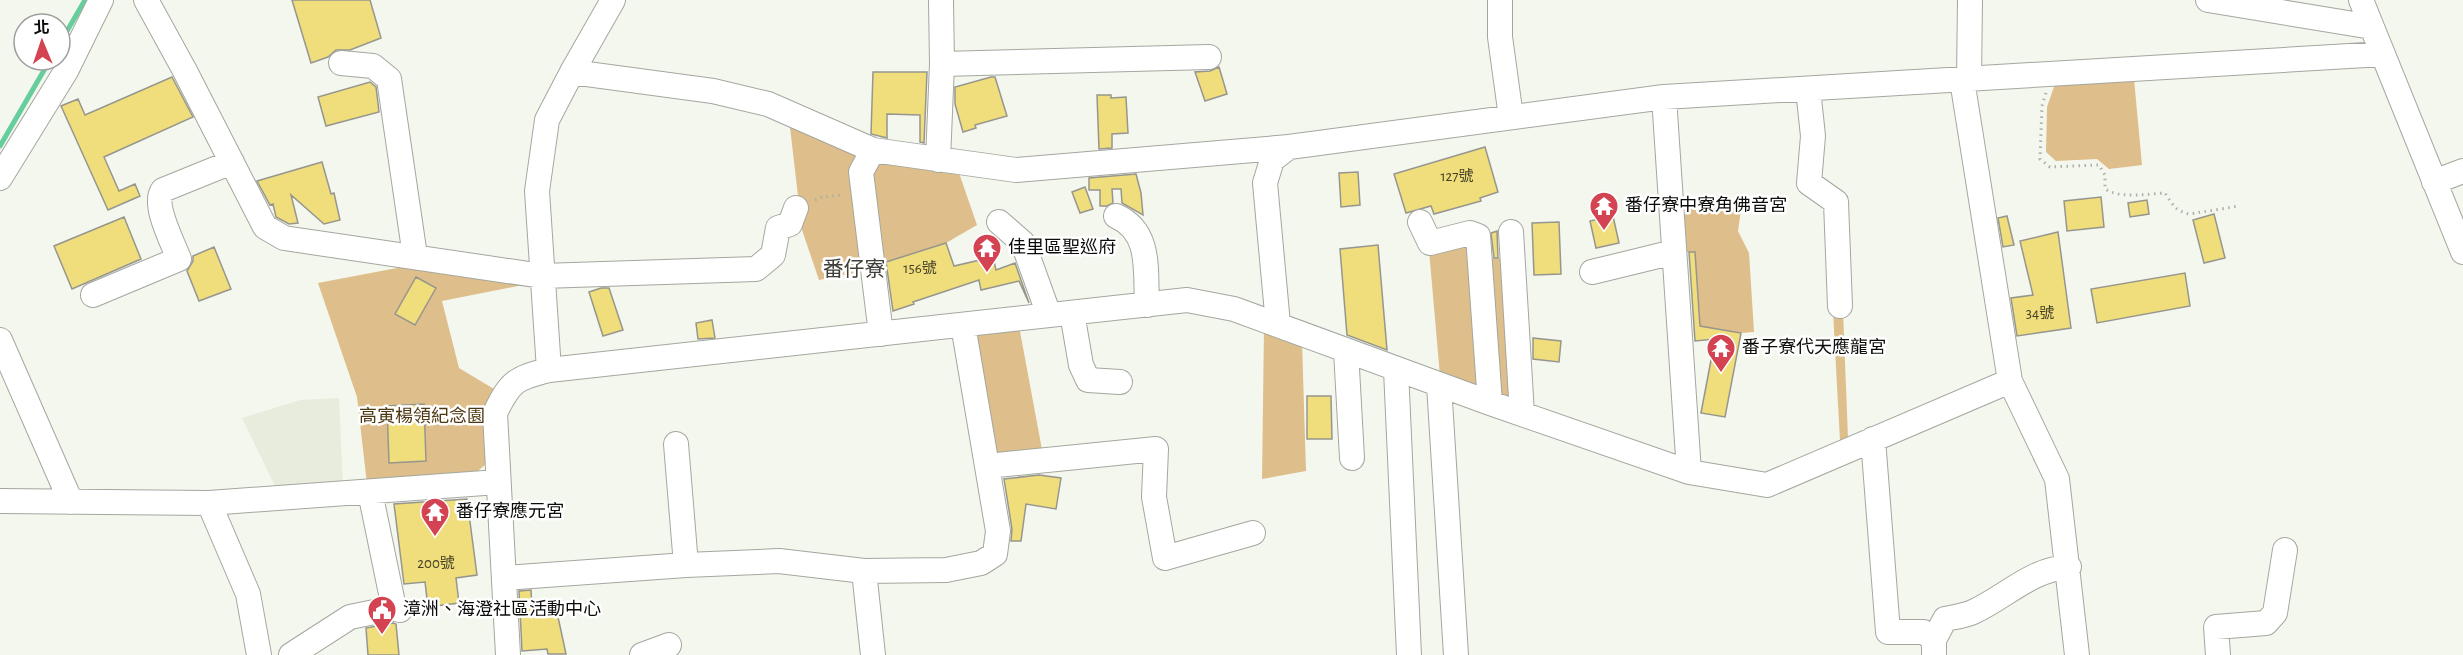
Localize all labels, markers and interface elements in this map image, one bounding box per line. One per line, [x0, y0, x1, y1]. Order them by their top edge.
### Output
north arrow [12, 12, 72, 72]
text: 北 [33, 19, 50, 36]
house number: 127號 [1440, 168, 1474, 184]
temple icon: 番仔寮中寮角佛音宮 [1588, 190, 1620, 232]
place label: 番仔寮中寮角佛音宮 [1625, 195, 1787, 215]
temple icon: 佳里區聖巡府 [971, 232, 1003, 274]
place label: 佳里區聖巡府 [1008, 237, 1116, 257]
district label: 番仔寮 [823, 258, 886, 280]
house number: 156號 [903, 260, 937, 276]
house number: 34號 [2026, 305, 2054, 321]
temple icon: 番子寮代天應龍宮 [1705, 332, 1737, 374]
place label: 番子寮代天應龍宮 [1742, 337, 1886, 357]
park label: 高寅楊領紀念園 [359, 406, 485, 426]
temple icon: 番仔寮應元宮 [419, 496, 451, 538]
place label: 番仔寮應元宮 [456, 501, 564, 521]
house number: 200號 [417, 555, 455, 571]
public building icon: 漳洲、海澄社區活動中心 [366, 594, 398, 636]
place label: 漳洲、海澄社區活動中心 [403, 599, 601, 619]

